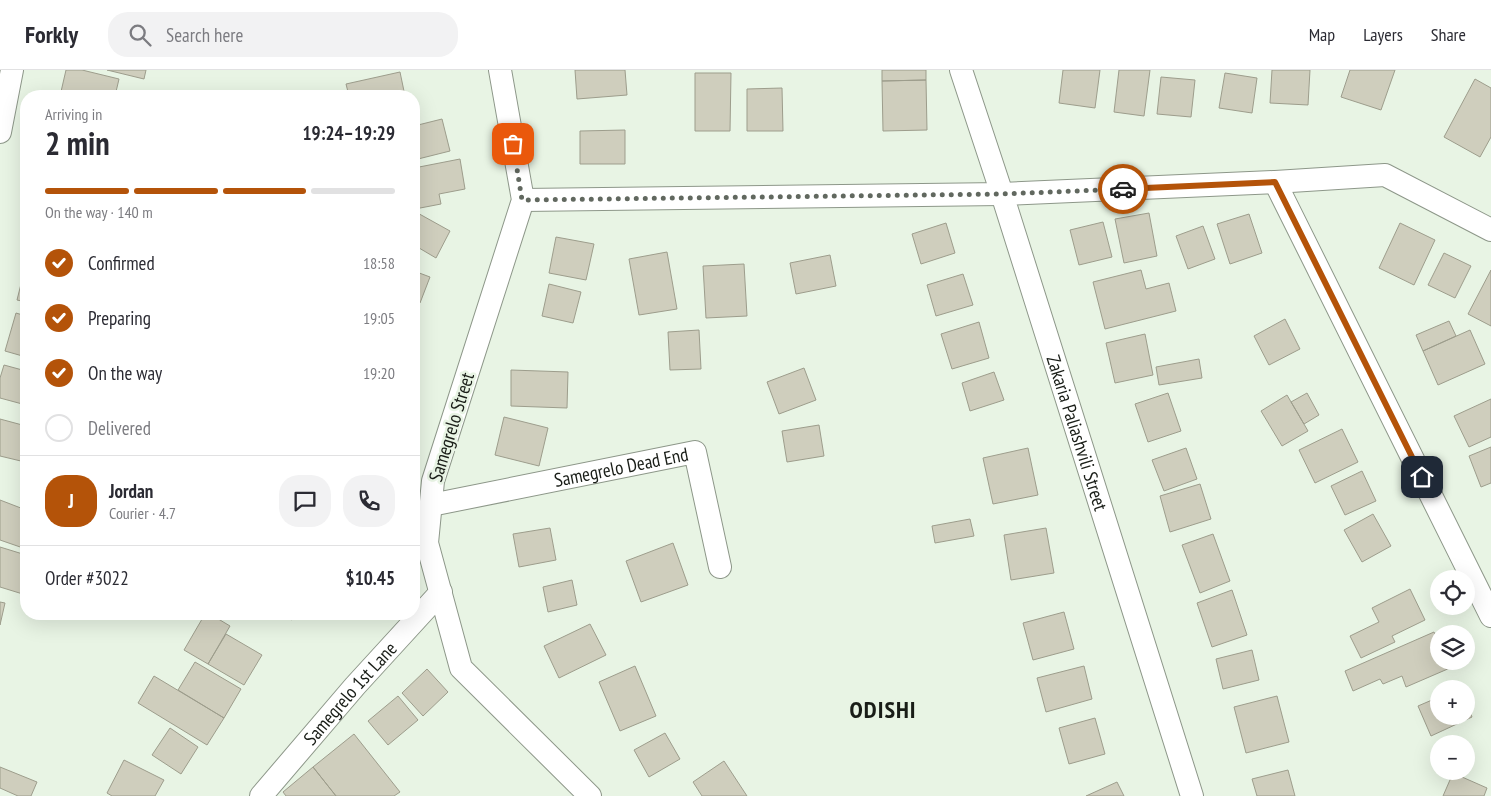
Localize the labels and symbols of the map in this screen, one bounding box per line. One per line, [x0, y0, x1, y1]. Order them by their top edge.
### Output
pin [492, 123, 534, 165]
courier [1098, 164, 1148, 214]
street label: Zakaria Paliashvili Street [1042, 352, 1113, 514]
street label: Samegrelo Street [423, 369, 479, 485]
street label: Samegrelo Dead End [552, 442, 690, 492]
pin [1401, 456, 1443, 498]
street label: Samegrelo 1st Lane [298, 636, 402, 750]
district label: ODISHI [850, 694, 916, 725]

